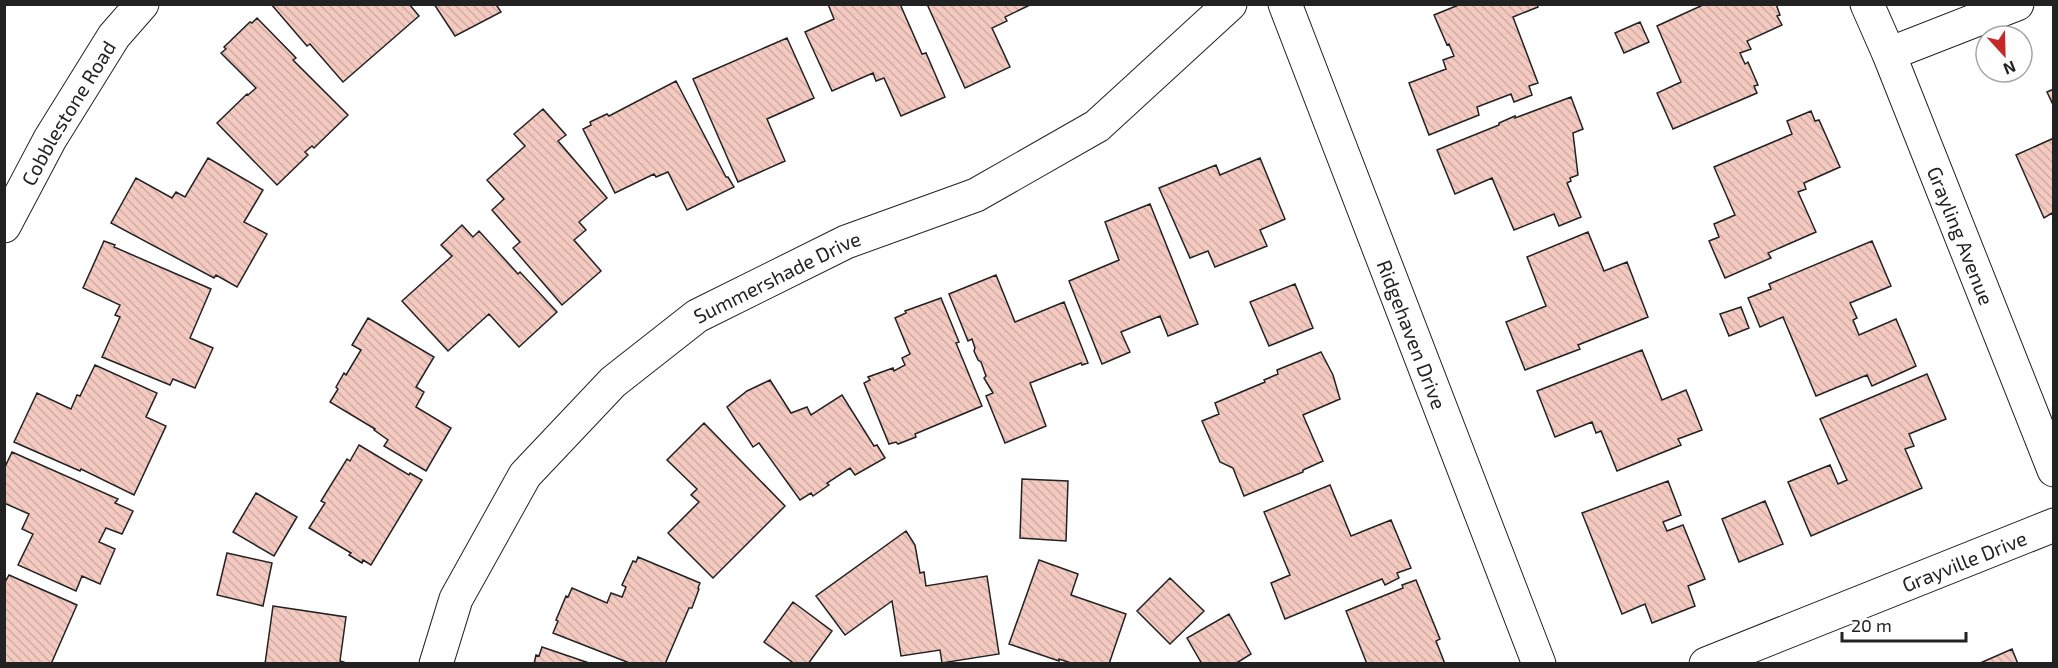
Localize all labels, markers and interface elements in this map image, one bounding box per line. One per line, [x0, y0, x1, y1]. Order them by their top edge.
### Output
north arrow [1974, 24, 2034, 84]
street label: Cobblestone Road [16, 36, 120, 189]
text: N [2001, 57, 2019, 79]
street label: Grayling Avenue [1923, 163, 1999, 308]
street label: Summershade Drive [689, 226, 864, 328]
street label: Ridgehaven Drive [1373, 256, 1452, 412]
street label: Grayville Drive [1898, 525, 2030, 597]
scale bar [1842, 605, 1966, 643]
text: 20 m [1851, 614, 1892, 636]

